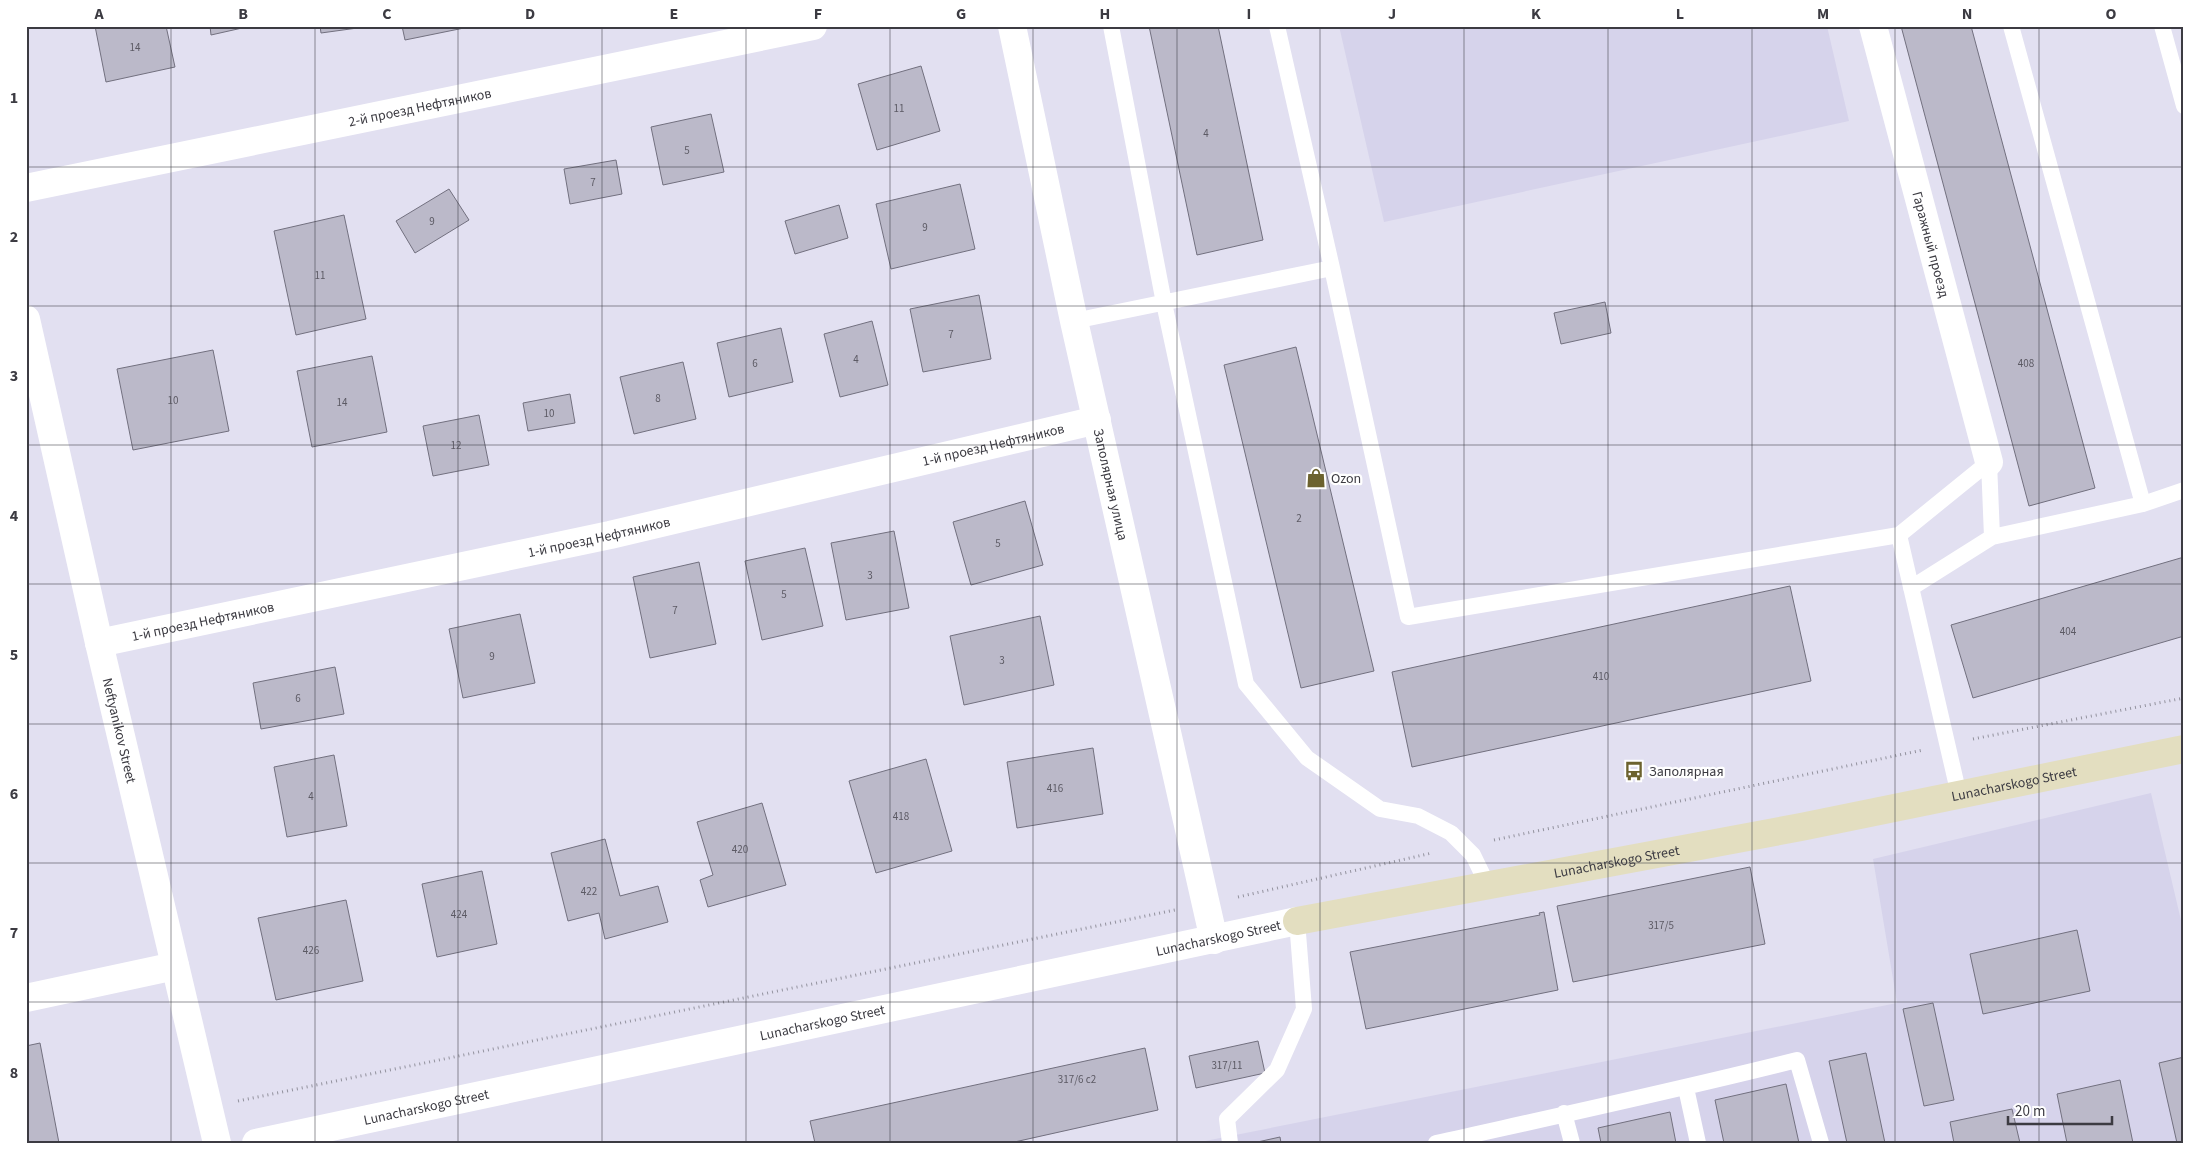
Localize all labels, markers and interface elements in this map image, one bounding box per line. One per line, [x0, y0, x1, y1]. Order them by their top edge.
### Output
text: A [93, 3, 104, 25]
text: B [238, 3, 248, 25]
text: C [382, 3, 392, 25]
text: D [525, 3, 535, 25]
text: E [670, 3, 678, 25]
text: F [814, 3, 822, 25]
text: G [956, 3, 966, 25]
text: H [1100, 3, 1110, 25]
text: I [1247, 3, 1251, 25]
text: J [1388, 3, 1396, 25]
text: K [1531, 3, 1541, 25]
text: L [1676, 3, 1684, 25]
text: M [1817, 3, 1829, 25]
text: N [1962, 3, 1972, 25]
text: O [2106, 3, 2117, 25]
house number: 14 [130, 40, 141, 55]
street label: 2-й проезд Нефтяников [347, 83, 493, 132]
text: 1 [10, 87, 18, 109]
house number: 11 [894, 101, 904, 116]
house number: 4 [1203, 126, 1209, 141]
house number: 5 [684, 143, 690, 158]
house number: 7 [590, 175, 596, 190]
street label: Гаражный проезд [1906, 189, 1954, 300]
house number: 9 [429, 214, 435, 229]
house number: 9 [922, 220, 928, 235]
text: 2 [10, 226, 18, 248]
house number: 11 [315, 268, 325, 283]
house number: 7 [948, 327, 954, 342]
house number: 4 [853, 352, 859, 367]
house number: 6 [752, 356, 758, 371]
house number: 408 [2018, 356, 2035, 371]
text: 3 [10, 365, 18, 387]
house number: 8 [655, 391, 661, 406]
house number: 10 [168, 393, 178, 408]
house number: 14 [337, 395, 348, 410]
house number: 10 [544, 406, 554, 421]
street label: 1-й проезд Нефтяников [920, 419, 1066, 472]
street label: Заполярная улица [1088, 427, 1132, 543]
house number: 12 [451, 438, 461, 453]
shop icon: Ozon [1305, 467, 1327, 489]
place label: Ozon [1331, 469, 1361, 489]
text: 4 [10, 505, 19, 527]
house number: 2 [1296, 511, 1302, 526]
street label: 1-й проезд Нефтяников [526, 512, 672, 563]
house number: 5 [995, 536, 1001, 551]
house number: 3 [867, 568, 873, 583]
house number: 5 [781, 587, 787, 602]
street label: 1-й проезд Нефтяников [130, 597, 276, 647]
house number: 7 [672, 603, 678, 618]
house number: 404 [2060, 624, 2077, 639]
text: 5 [10, 644, 18, 666]
house number: 9 [489, 649, 495, 664]
house number: 3 [999, 653, 1005, 668]
house number: 410 [1593, 669, 1609, 684]
street label: Neftyanikov Street [97, 676, 141, 786]
house number: 6 [295, 691, 301, 706]
bus stop icon: Заполярная [1623, 760, 1645, 782]
place label: Заполярная [1649, 762, 1724, 782]
street label: Lunacharskogo Street [1950, 762, 2079, 807]
house number: 416 [1047, 781, 1064, 796]
text: 6 [10, 783, 18, 805]
house number: 4 [308, 789, 314, 804]
house number: 418 [893, 809, 910, 824]
street label: Lunacharskogo Street [1552, 841, 1681, 884]
house number: 420 [732, 842, 748, 857]
house number: 422 [581, 884, 597, 899]
house number: 424 [451, 907, 468, 922]
street label: Lunacharskogo Street [1154, 916, 1283, 962]
house number: 317/5 [1648, 918, 1674, 933]
text: 7 [10, 922, 18, 944]
house number: 426 [303, 943, 320, 958]
street label: Lunacharskogo Street [758, 1000, 887, 1046]
house number: 317/11 [1211, 1058, 1243, 1073]
text: 8 [10, 1062, 18, 1084]
house number: 317/6 с2 [1058, 1072, 1096, 1087]
street label: Lunacharskogo Street [362, 1085, 491, 1131]
scale bar [2008, 1094, 2111, 1126]
text: 20 m [2015, 1101, 2045, 1122]

